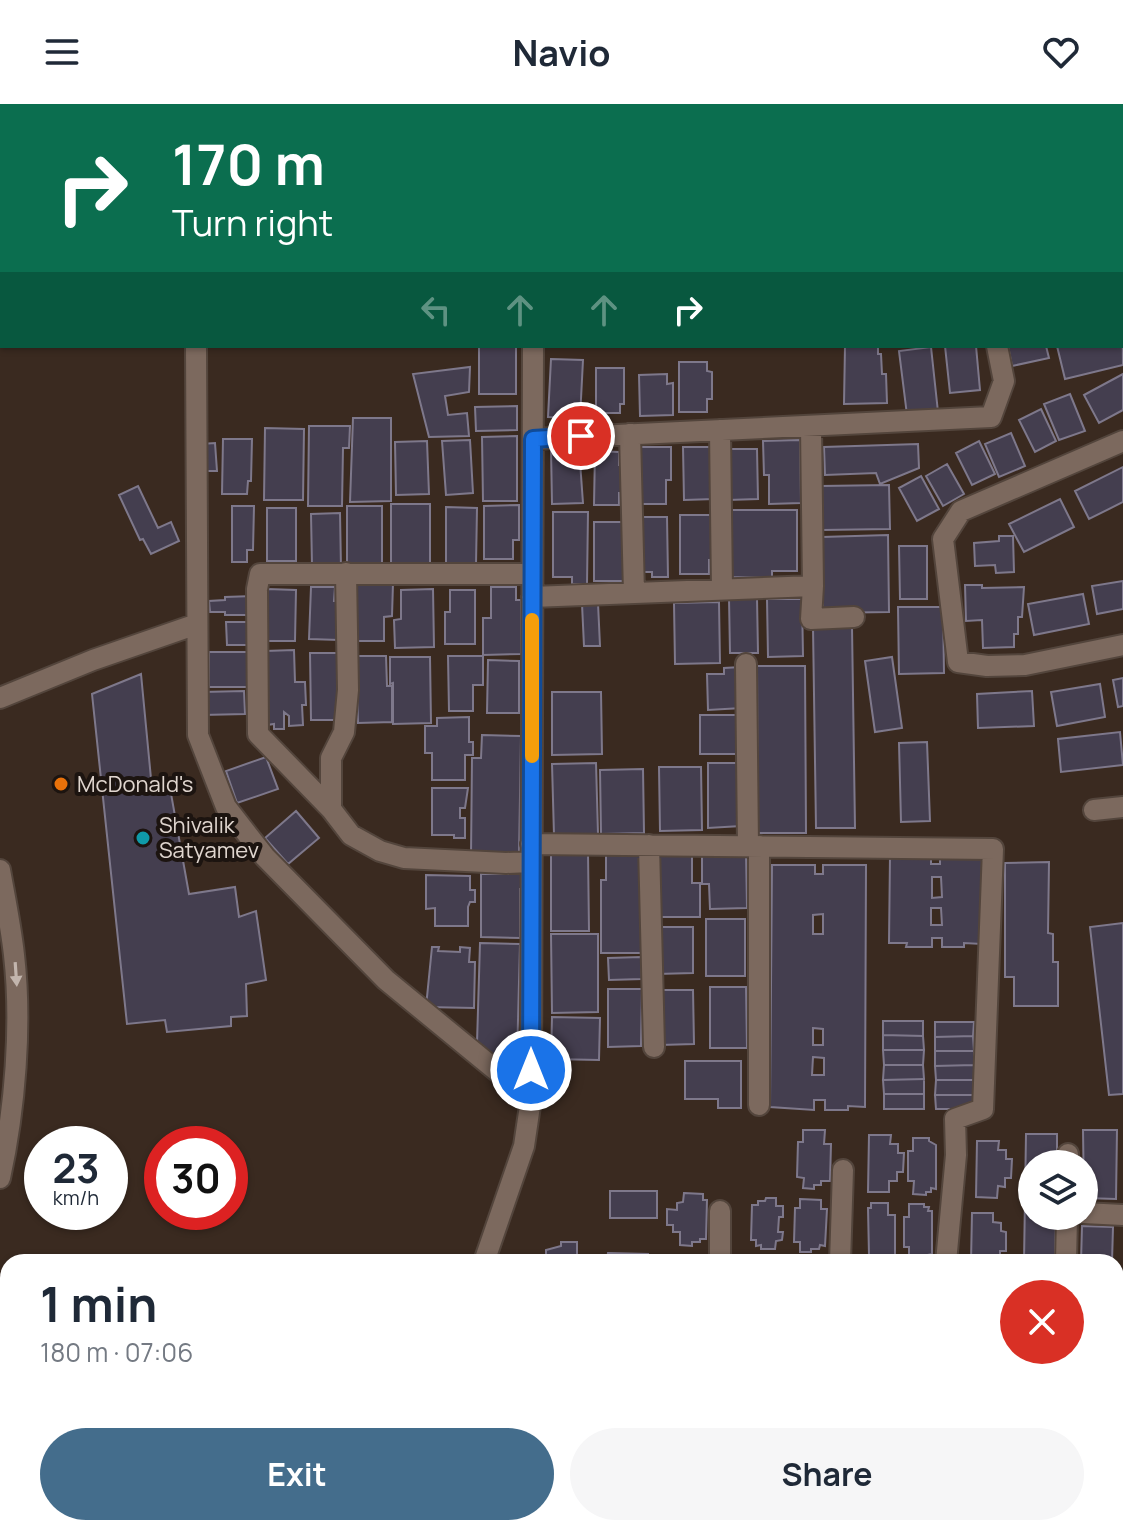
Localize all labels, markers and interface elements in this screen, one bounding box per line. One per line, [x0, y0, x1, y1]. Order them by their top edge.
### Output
text: Navio [512, 28, 611, 77]
icon: menu [40, 30, 84, 74]
icon: heart [1039, 30, 1083, 74]
text: 170 m [172, 125, 325, 202]
icon: right [40, 136, 144, 240]
text: Turn right [172, 198, 333, 247]
icon: left [414, 288, 458, 332]
icon: ahead [498, 288, 542, 332]
icon: ahead [582, 288, 626, 332]
icon: right [666, 288, 710, 332]
pin [547, 402, 615, 470]
icon: arrive [559, 414, 603, 458]
place label: McDonald's [77, 769, 193, 799]
marker: McDonald's [52, 775, 70, 793]
place label: Shivalik Satyamev [159, 810, 259, 865]
marker: Shivalik Satyamev [134, 829, 152, 847]
one-way arrow [10, 962, 23, 987]
position arrow [489, 1028, 573, 1112]
speed limit sign: 30 [144, 1126, 248, 1230]
text: 23 [52, 1140, 100, 1195]
map controls [1018, 1150, 1098, 1230]
button: layers [1018, 1150, 1098, 1230]
text: km/h [53, 1184, 99, 1211]
text: 1 min [40, 1271, 157, 1336]
button: close [1000, 1280, 1084, 1364]
text: 180 m · 07:06 [40, 1334, 193, 1370]
button: Exit [40, 1428, 554, 1520]
button: Share [570, 1428, 1084, 1520]

